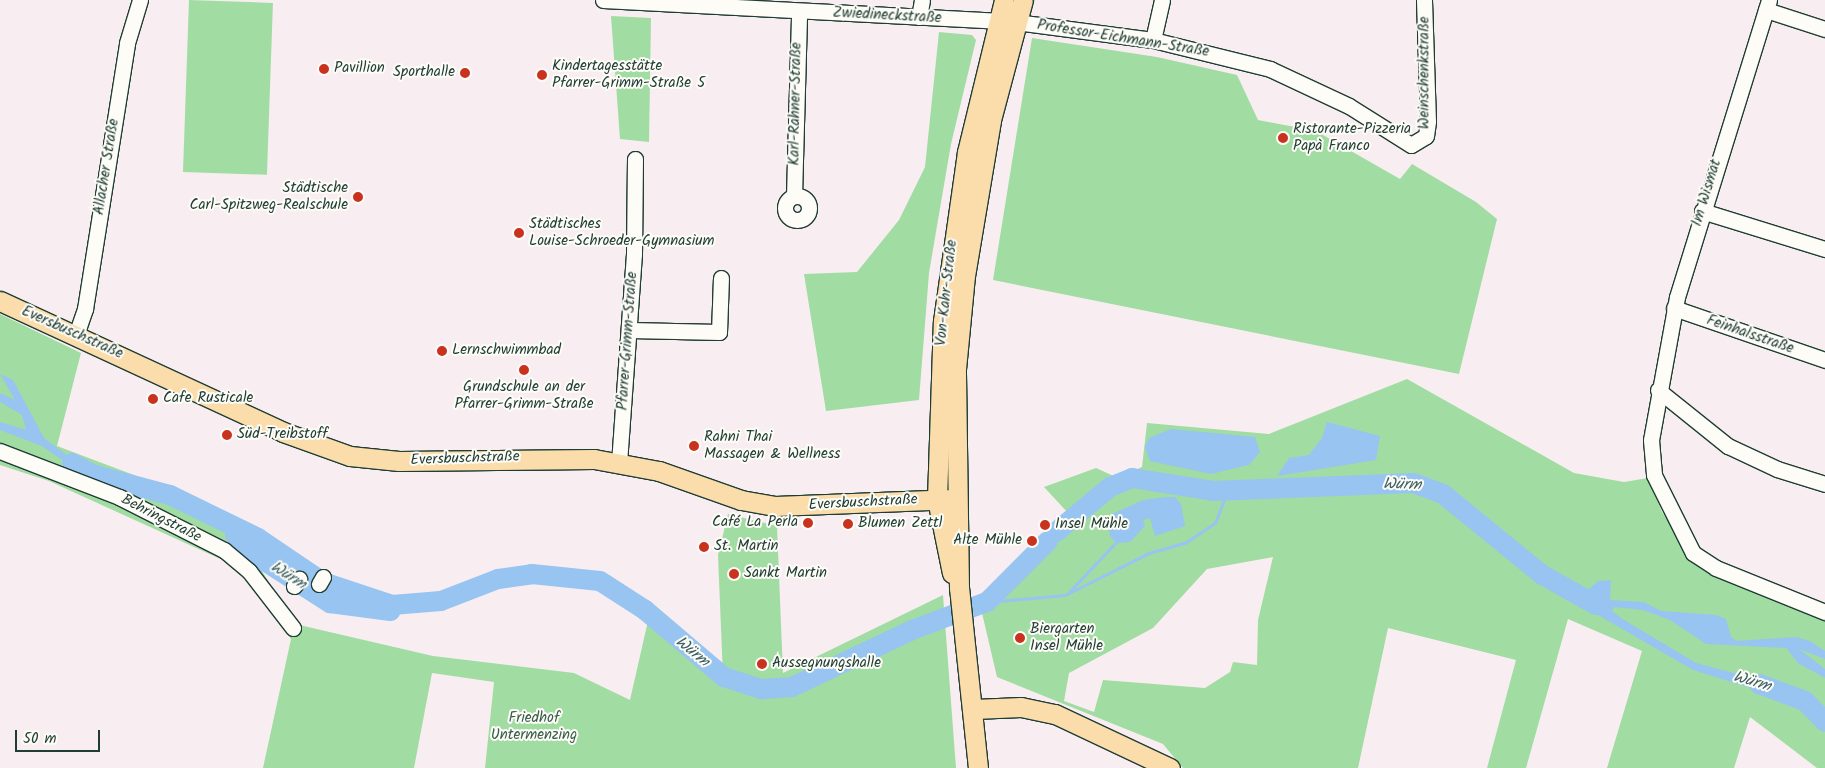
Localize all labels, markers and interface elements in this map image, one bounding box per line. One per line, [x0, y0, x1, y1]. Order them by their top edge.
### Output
street label: Zwiedineckstraße [832, 4, 942, 28]
street label: Professor-Eichmann-Straße [1036, 17, 1210, 61]
street label: Weinschenkstraße [1416, 17, 1434, 129]
street label: Karl-Rahner-Straße [786, 42, 806, 166]
place label: Kindertagesstätte Pfarrer-Grimm-Straße 5 [552, 57, 705, 92]
place label: Pavillion [334, 60, 385, 78]
marker: Pavillion [318, 63, 330, 75]
place label: Sporthalle [393, 64, 455, 82]
marker: Sporthalle [459, 67, 471, 79]
marker: Kindertagesstätte Pfarrer-Grimm-Straße 5 [536, 69, 548, 81]
street label: Allacher Straße [91, 118, 123, 216]
place label: Ristorante-Pizzeria Papà Franco [1293, 120, 1411, 155]
marker: Ristorante-Pizzeria Papà Franco [1277, 132, 1289, 144]
street label: Im Wismat [1688, 157, 1726, 229]
place label: Städtische Carl-Spitzweg-Realschule [190, 179, 348, 214]
marker: Städtische Carl-Spitzweg-Realschule [352, 191, 364, 203]
place label: Städtisches Louise-Schroeder-Gymnasium [529, 215, 714, 250]
marker: Städtisches Louise-Schroeder-Gymnasium [513, 227, 525, 239]
street label: Von-Kahr-Straße [932, 239, 962, 347]
street label: Pfarrer-Grimm-Straße [614, 271, 642, 411]
street label: Eversbuschstraße [18, 303, 126, 363]
street label: Feinhalsstraße [1704, 312, 1796, 358]
place label: Lernschwimmbad [452, 342, 561, 360]
marker: Lernschwimmbad [436, 345, 448, 357]
marker: Grundschule an der Pfarrer-Grimm-Straße [518, 364, 530, 376]
place label: Grundschule an der Pfarrer-Grimm-Straße [454, 378, 594, 413]
place label: Cafe Rusticale [163, 390, 253, 408]
marker: Cafe Rusticale [147, 393, 159, 405]
place label: Süd-Treibstoff [237, 426, 328, 444]
place label: Rahni Thai Massagen & Wellness [704, 428, 840, 463]
marker: Süd-Treibstoff [221, 429, 233, 441]
marker: Rahni Thai Massagen & Wellness [688, 440, 700, 452]
street label: Eversbuschstraße [410, 448, 520, 470]
water label: Würm [1383, 475, 1421, 495]
street label: Behringstraße [118, 491, 204, 547]
street label: Eversbuschstraße [808, 491, 918, 515]
place label: Café La Perla [712, 514, 798, 532]
place label: Blumen Zettl [858, 515, 942, 533]
place label: Insel Mühle [1055, 516, 1128, 534]
marker: Café La Perla [802, 517, 814, 529]
marker: Blumen Zettl [842, 518, 854, 530]
marker: Insel Mühle [1039, 519, 1051, 531]
place label: Alte Mühle [953, 532, 1022, 550]
marker: Alte Mühle [1026, 535, 1038, 547]
place label: St. Martin [714, 538, 779, 556]
marker: St. Martin [698, 541, 710, 553]
water label: Würm [267, 558, 309, 594]
place label: Sankt Martin [744, 565, 827, 583]
marker: Sankt Martin [728, 568, 740, 580]
place label: Biergarten Insel Mühle [1030, 620, 1103, 655]
marker: Biergarten Insel Mühle [1014, 632, 1026, 644]
water label: Würm [671, 633, 713, 671]
place label: Aussegnungshalle [772, 655, 881, 673]
marker: Aussegnungshalle [756, 658, 768, 670]
water label: Würm [1731, 668, 1773, 696]
park label: Friedhof Untermenzing [491, 709, 577, 744]
scale bar [18, 720, 102, 752]
text: 50 m [23, 727, 57, 751]

